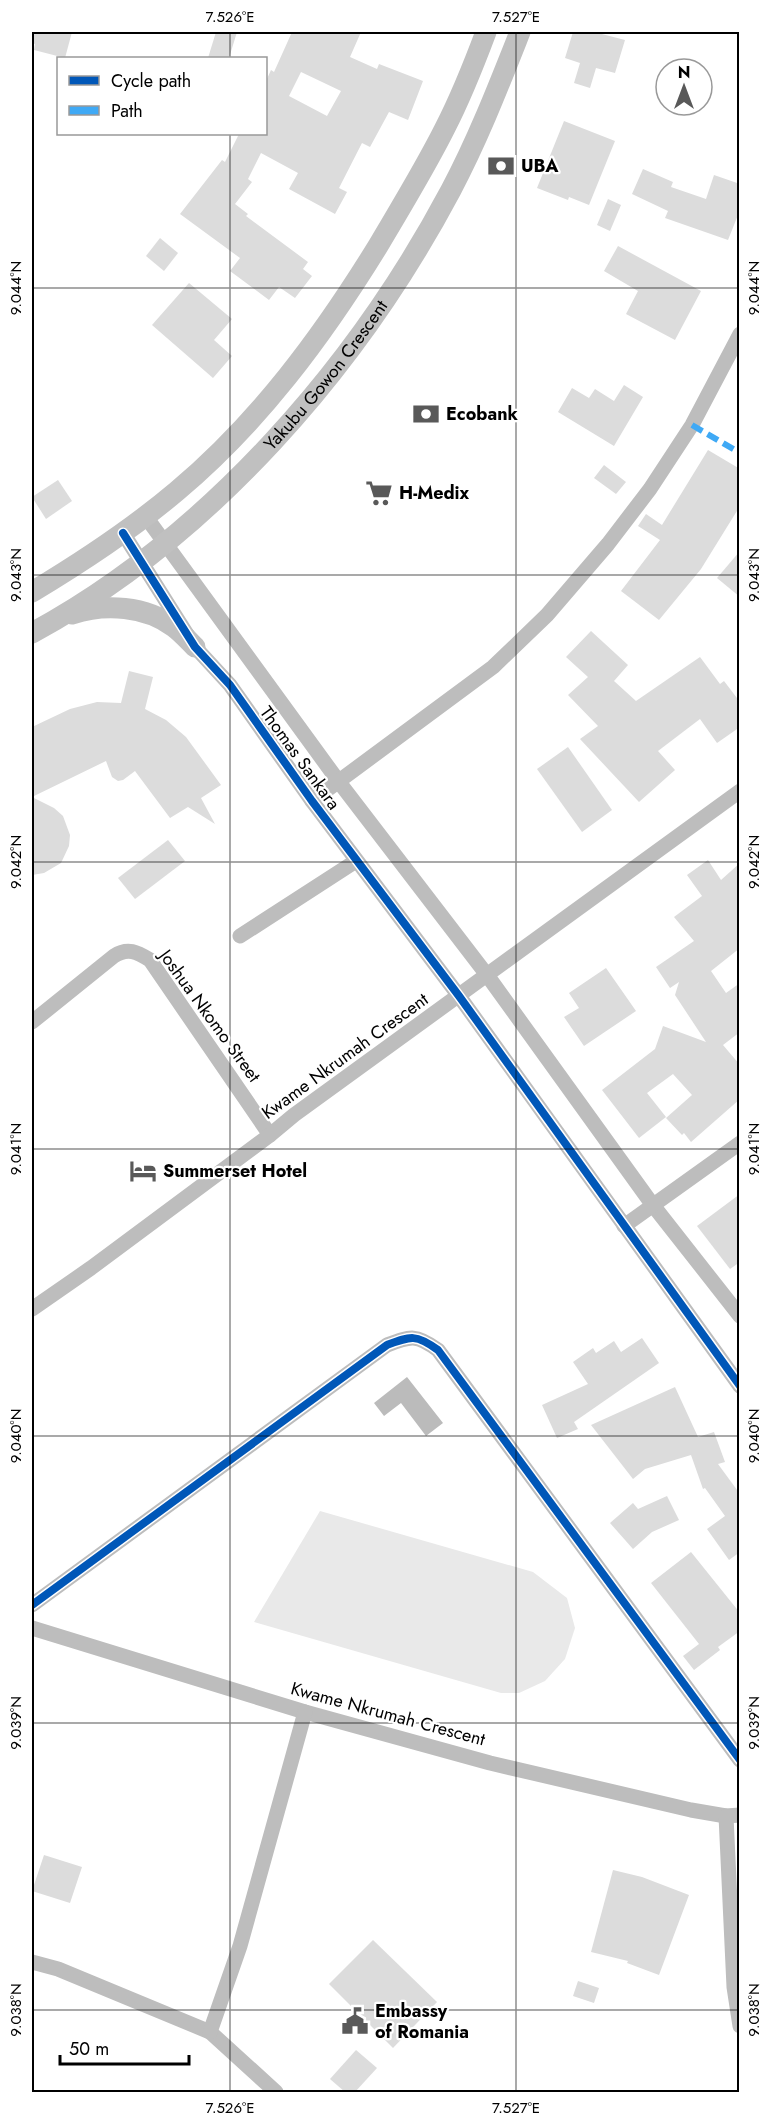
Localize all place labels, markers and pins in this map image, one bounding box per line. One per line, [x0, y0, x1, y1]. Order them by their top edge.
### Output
bank icon: UBA [486, 151, 516, 181]
place label: UBA [521, 153, 559, 179]
bank icon: Ecobank [411, 399, 441, 429]
place label: Ecobank [446, 401, 519, 427]
supermarket icon: H-Medix [364, 478, 394, 508]
place label: H-Medix [399, 480, 470, 506]
hotel icon: Summerset Hotel [128, 1156, 158, 1186]
place label: Summerset Hotel [163, 1158, 307, 1184]
place label: Embassy of Romania [375, 1998, 469, 2045]
public building icon: Embassy of Romania [340, 2006, 370, 2036]

